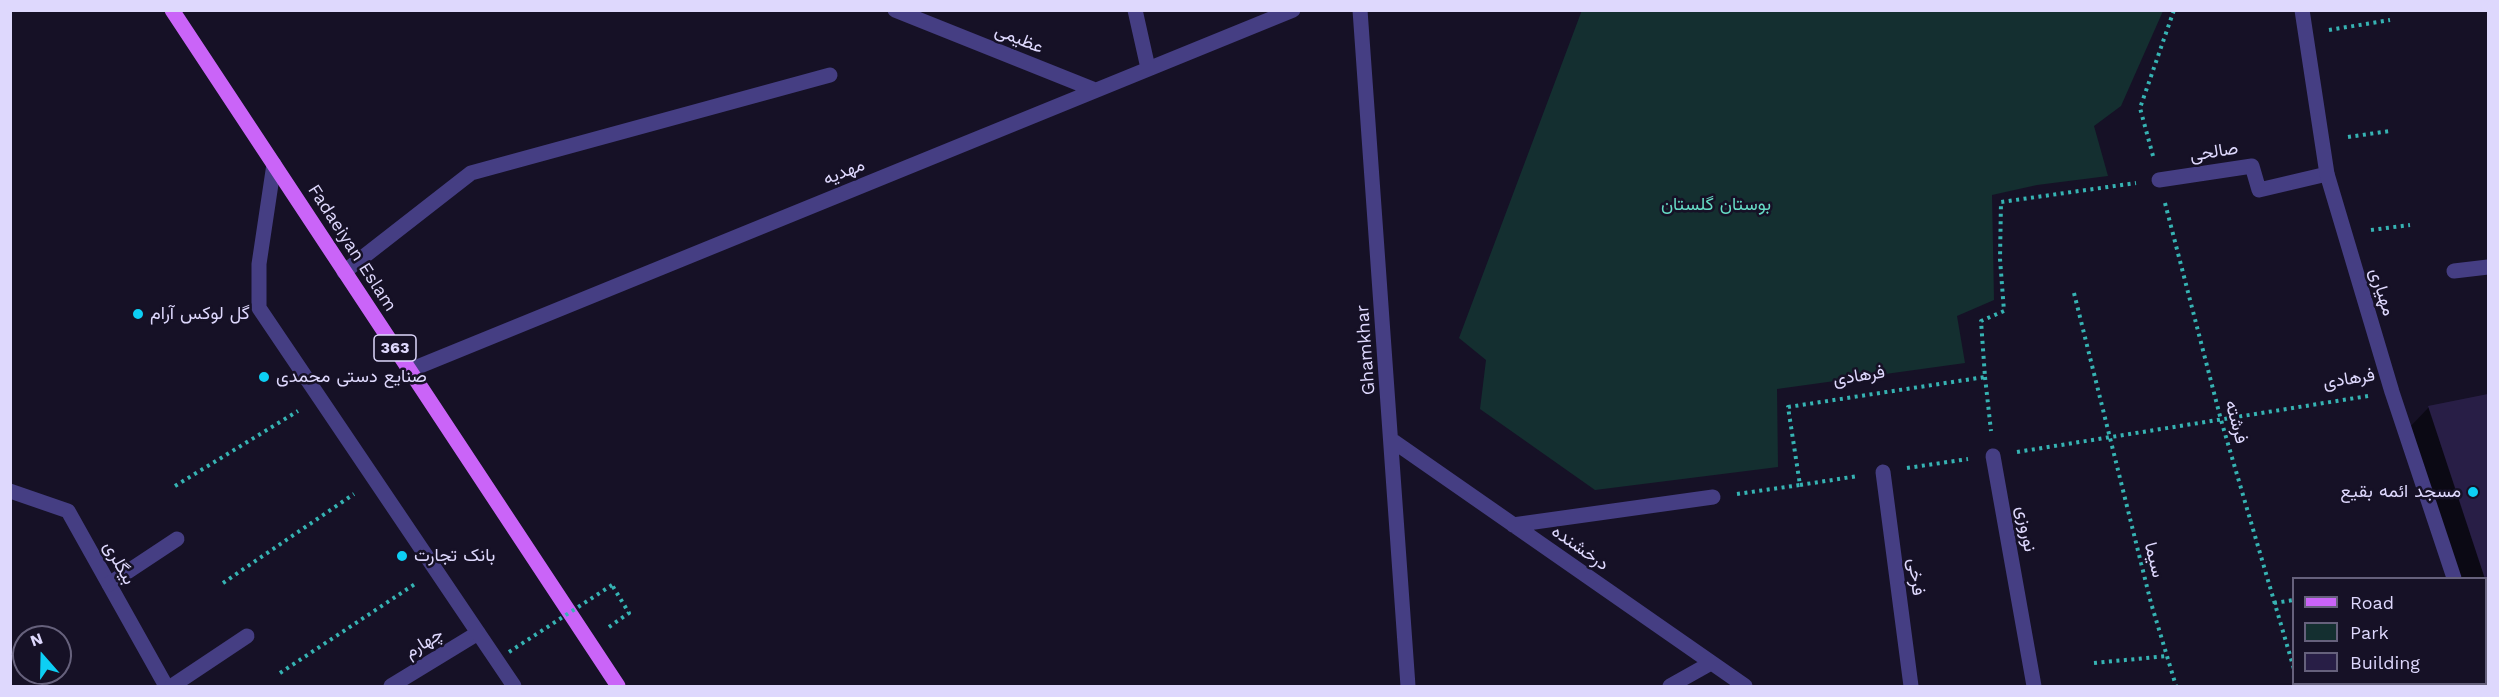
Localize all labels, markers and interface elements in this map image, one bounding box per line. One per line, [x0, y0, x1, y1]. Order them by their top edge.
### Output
street label: عظیمی [992, 20, 1046, 58]
street label: صالحی [2188, 138, 2240, 166]
street label: مهدیه [820, 154, 868, 190]
street label: Fadaeiyan Eslam [303, 180, 401, 316]
park label: بوستان گلستان [1661, 194, 1771, 216]
street label: مهیاری [2365, 266, 2399, 318]
place label: گل لوکس آرام [150, 303, 250, 325]
street label: Ghamkhar [1352, 304, 1380, 396]
marker: گل لوکس آرام [131, 307, 145, 321]
road number: 363 [374, 335, 416, 361]
street label: فرهادی [1831, 361, 1887, 391]
street label: فرهادی [2321, 364, 2377, 394]
place label: صنایع دستی محمدی [276, 366, 427, 388]
marker: صنایع دستی محمدی [257, 370, 271, 384]
street label: فرشته [2220, 398, 2252, 446]
place label: مسجد ائمه بقیع [2340, 481, 2461, 503]
marker: مسجد ائمه بقیع [2466, 485, 2480, 499]
street label: نوروزی [2011, 505, 2041, 553]
street label: درخشنده [1547, 521, 1613, 575]
street label: بیگلری [98, 537, 140, 589]
street label: سیما [2139, 540, 2169, 580]
place label: بانک تجارت [414, 545, 495, 567]
marker: بانک تجارت [395, 549, 409, 563]
street label: فرخی [1903, 557, 1929, 597]
legend [2292, 577, 2487, 685]
text: Road [2350, 592, 2394, 613]
text: Park [2350, 622, 2389, 643]
street label: چهارم [401, 623, 447, 663]
north arrow [12, 625, 72, 685]
text: N [28, 629, 45, 650]
text: Building [2350, 652, 2420, 673]

